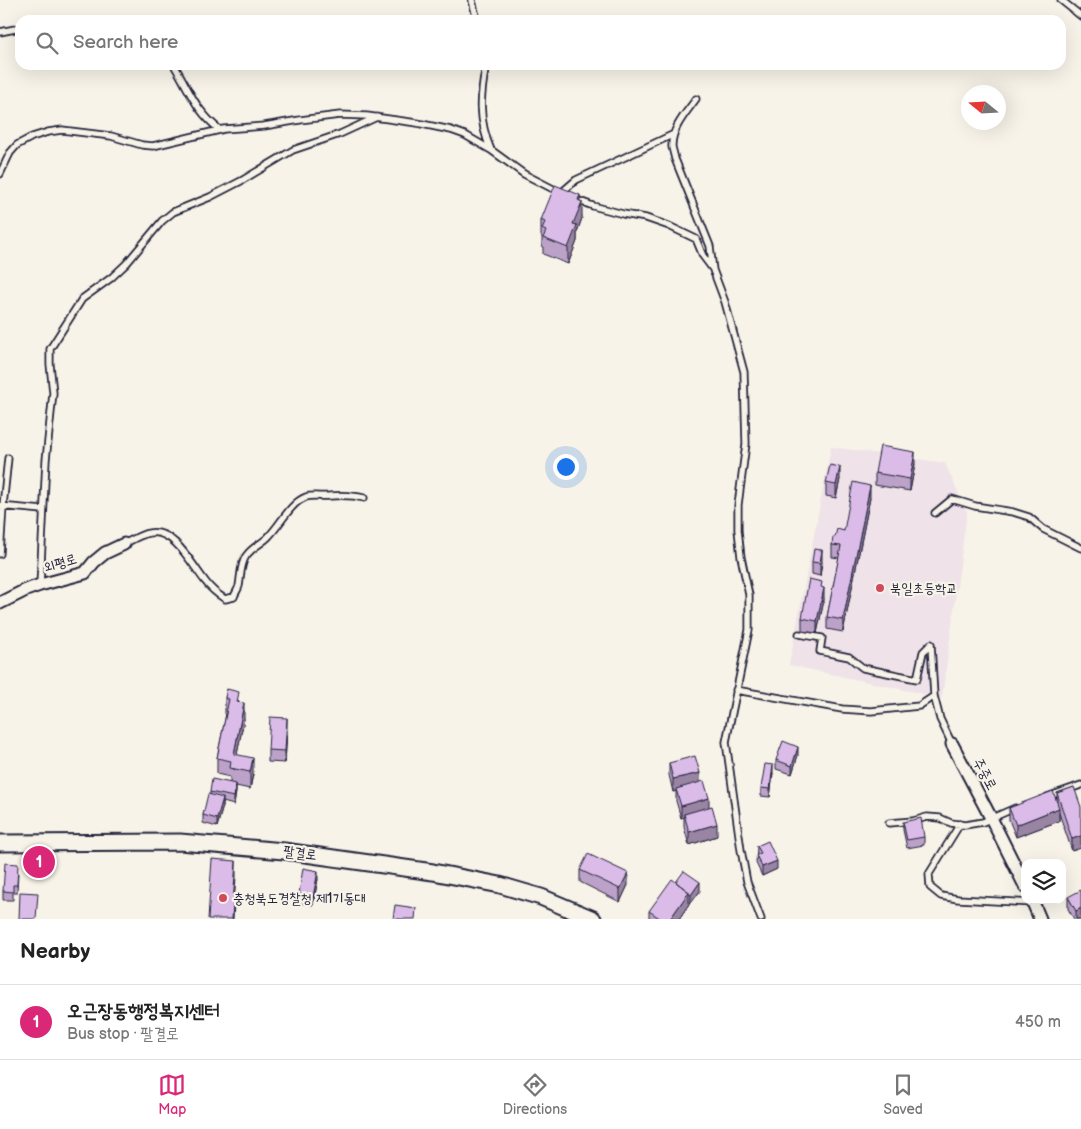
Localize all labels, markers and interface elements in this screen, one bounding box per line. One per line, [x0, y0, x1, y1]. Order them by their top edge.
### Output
search box [15, 15, 1066, 70]
icon: search [33, 29, 61, 57]
text: Search here [73, 31, 178, 54]
north arrow [961, 85, 1006, 130]
your location [553, 454, 579, 480]
street label: 외평로 [41, 550, 79, 576]
place label: 북일초등학교 [890, 580, 958, 597]
marker: 북일초등학교 [874, 582, 886, 594]
street label: 주중로 [970, 755, 1000, 793]
pin: 1 [23, 843, 55, 881]
street label: 팔결로 [282, 843, 318, 863]
map controls [1021, 859, 1066, 904]
button: layers [1021, 859, 1066, 904]
place label: 충청북도경찰청 제1기동대 [233, 890, 366, 907]
marker: 충청북도경찰청 제1기동대 [217, 892, 229, 904]
text: Nearby [20, 939, 90, 964]
text: 오근장동행정복지센터 [67, 1000, 220, 1023]
text: 1 [33, 1013, 39, 1032]
text: 450 m [1015, 1013, 1061, 1032]
text: Bus stop · 팔결로 [67, 1025, 179, 1044]
tab: Map [158, 1071, 186, 1118]
tab: Directions [503, 1071, 567, 1118]
tab: Saved [883, 1071, 923, 1118]

